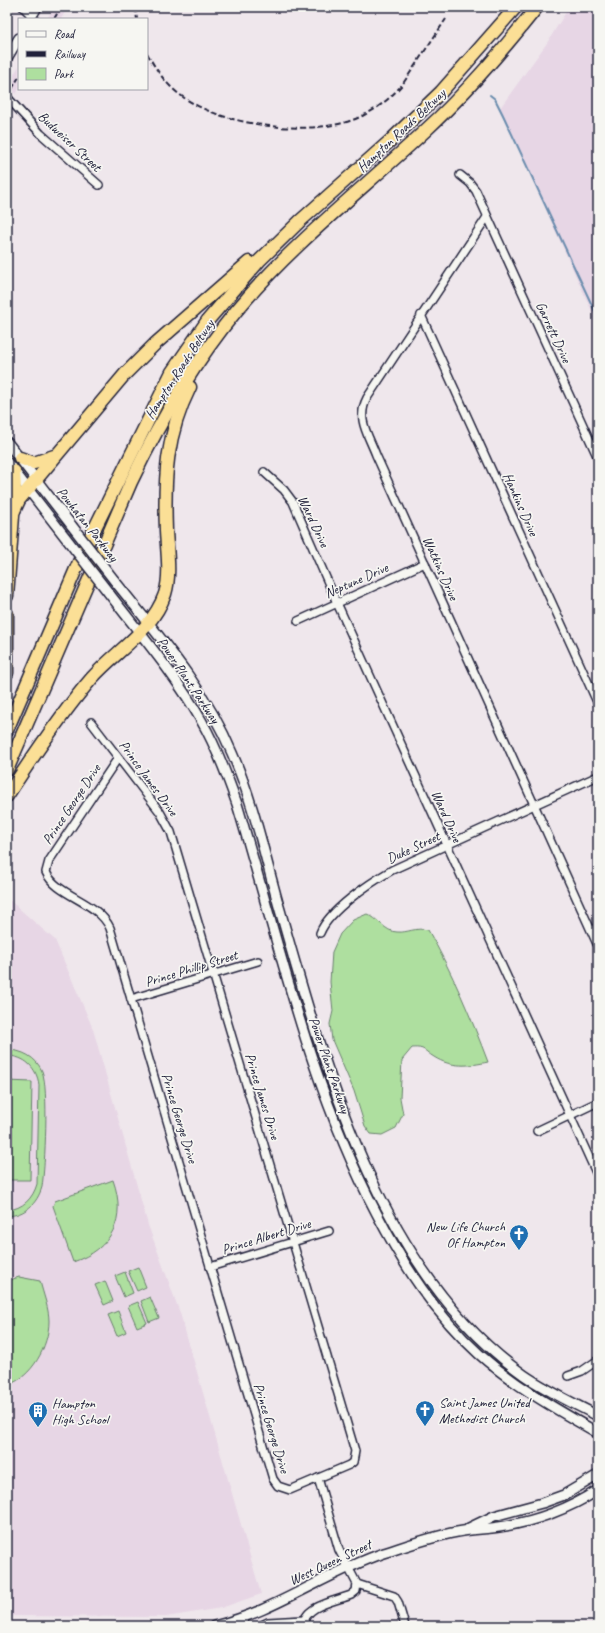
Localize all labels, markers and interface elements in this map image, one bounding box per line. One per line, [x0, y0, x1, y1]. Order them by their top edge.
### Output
legend [18, 18, 148, 90]
text: Road [54, 26, 76, 42]
text: Railway [54, 46, 86, 62]
text: Park [54, 66, 75, 82]
street label: Hampton Roads Beltway [354, 84, 450, 176]
street label: Budweiser Street [34, 108, 106, 176]
street label: Garrett Drive [532, 299, 576, 367]
street label: Hampton Roads Beltway [141, 315, 219, 422]
street label: Hankins Drive [499, 470, 543, 540]
street label: Powhatan Parkway [53, 484, 123, 566]
street label: Ward Drive [294, 493, 333, 551]
street label: Watkins Drive [419, 534, 463, 604]
street label: Neptune Drive [322, 558, 392, 602]
street label: Power Plant Parkway [154, 634, 224, 728]
street label: Prince James Drive [116, 737, 183, 821]
street label: Prince George Drive [38, 760, 105, 848]
street label: Ward Drive [428, 788, 466, 846]
street label: Duke Street [384, 827, 444, 867]
street label: Prince Phillip Street [143, 946, 241, 991]
street label: Power Plant Parkway [305, 1015, 354, 1116]
street label: Prince James Drive [241, 1051, 284, 1143]
street label: Prince George Drive [158, 1071, 202, 1166]
street label: Prince Albert Drive [220, 1215, 314, 1258]
place label: New Life Church Of Hampton [426, 1218, 506, 1251]
church icon: New Life Church Of Hampton [508, 1223, 530, 1251]
street label: Prince George Drive [250, 1381, 294, 1476]
place label: Saint James United Methodist Church [439, 1394, 532, 1427]
place label: Hampton High School [52, 1395, 111, 1428]
church icon: Saint James United Methodist Church [414, 1399, 436, 1427]
building icon: Hampton High School [27, 1400, 49, 1428]
street label: West Queen Street [287, 1535, 376, 1589]

